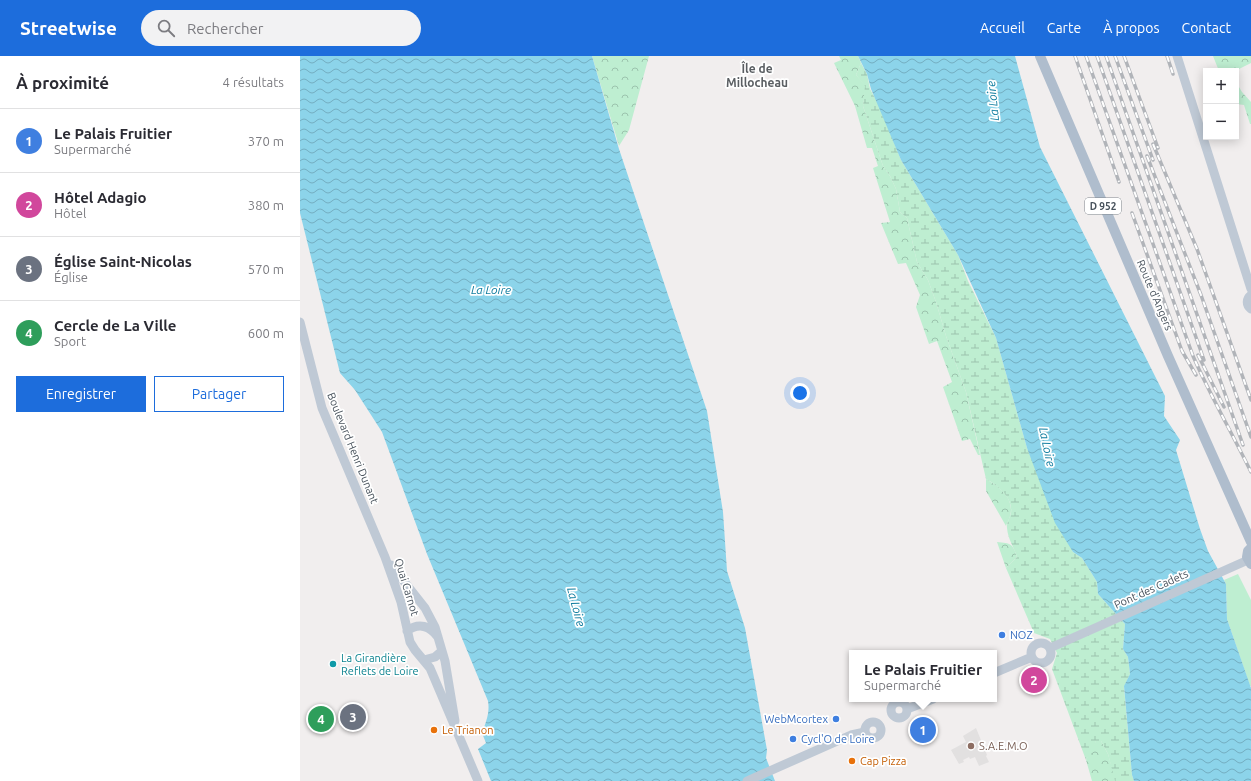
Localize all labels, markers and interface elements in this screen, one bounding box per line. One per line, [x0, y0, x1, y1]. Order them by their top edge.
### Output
search box [141, 10, 421, 46]
text: Streetwise [20, 17, 117, 39]
icon: search [155, 17, 177, 39]
text: Rechercher [187, 20, 264, 37]
text: Accueil [980, 20, 1025, 36]
text: Carte [1047, 20, 1081, 36]
text: À propos [1103, 20, 1160, 36]
text: Contact [1182, 20, 1231, 36]
district label: Île de Millocheau [726, 60, 788, 89]
map controls [1203, 68, 1239, 140]
button: + [1203, 68, 1239, 104]
text: À proximité [16, 73, 109, 92]
text: 4 résultats [223, 75, 284, 89]
water label: La Loire [984, 80, 1001, 122]
button: − [1203, 104, 1239, 140]
text: Le Palais Fruitier [54, 125, 172, 142]
text: 1 [25, 134, 33, 148]
text: 370 m [248, 134, 284, 148]
text: Supermarché [54, 142, 131, 156]
text: Hôtel Adagio [54, 189, 146, 206]
text: 2 [25, 198, 33, 212]
text: 380 m [248, 198, 284, 212]
road number: D 952 [1085, 198, 1121, 214]
text: Hôtel [54, 206, 86, 220]
text: Église Saint-Nicolas [54, 253, 192, 270]
street label: Route d'Angers [1135, 258, 1175, 332]
text: 3 [25, 262, 33, 276]
text: 570 m [248, 262, 284, 276]
text: Église [54, 270, 88, 284]
water label: La Loire [471, 283, 511, 296]
text: Cercle de La Ville [54, 317, 176, 334]
text: 4 [25, 326, 33, 340]
text: 600 m [248, 326, 284, 340]
text: Sport [54, 334, 86, 348]
button: Enregistrer [16, 376, 146, 412]
button: Partager [154, 376, 284, 412]
your location [790, 383, 810, 403]
street label: Boulevard Henri Dunant [325, 391, 381, 506]
water label: La Loire [1037, 426, 1058, 468]
street label: Quai Carnot [393, 557, 422, 618]
street label: Pont des Cadets [1112, 567, 1190, 611]
water label: La Loire [565, 586, 588, 628]
place label: NOZ [1010, 629, 1033, 641]
marker: NOZ [997, 630, 1007, 640]
popup [849, 650, 997, 702]
place label: La Girandière Reflets de Loire [341, 652, 419, 677]
marker: La Girandière Reflets de Loire [328, 659, 338, 669]
text: Le Palais Fruitier [864, 661, 982, 678]
pin: 2 [1021, 665, 1047, 695]
text: Supermarché [864, 678, 941, 692]
pin: 3 [340, 702, 366, 732]
pin: 4 [308, 704, 334, 734]
place label: WebMcortex [764, 713, 828, 725]
marker: WebMcortex [831, 714, 841, 724]
pin: 1 [910, 715, 936, 745]
place label: Le Trianon [442, 724, 493, 736]
marker: Le Trianon [429, 725, 439, 735]
place label: Cycl'O de Loire [801, 733, 875, 745]
marker: Cycl'O de Loire [788, 734, 798, 744]
place label: S.A.E.M.O [979, 740, 1028, 752]
marker: S.A.E.M.O [966, 741, 976, 751]
place label: Cap Pizza [860, 755, 906, 767]
marker: Cap Pizza [847, 756, 857, 766]

